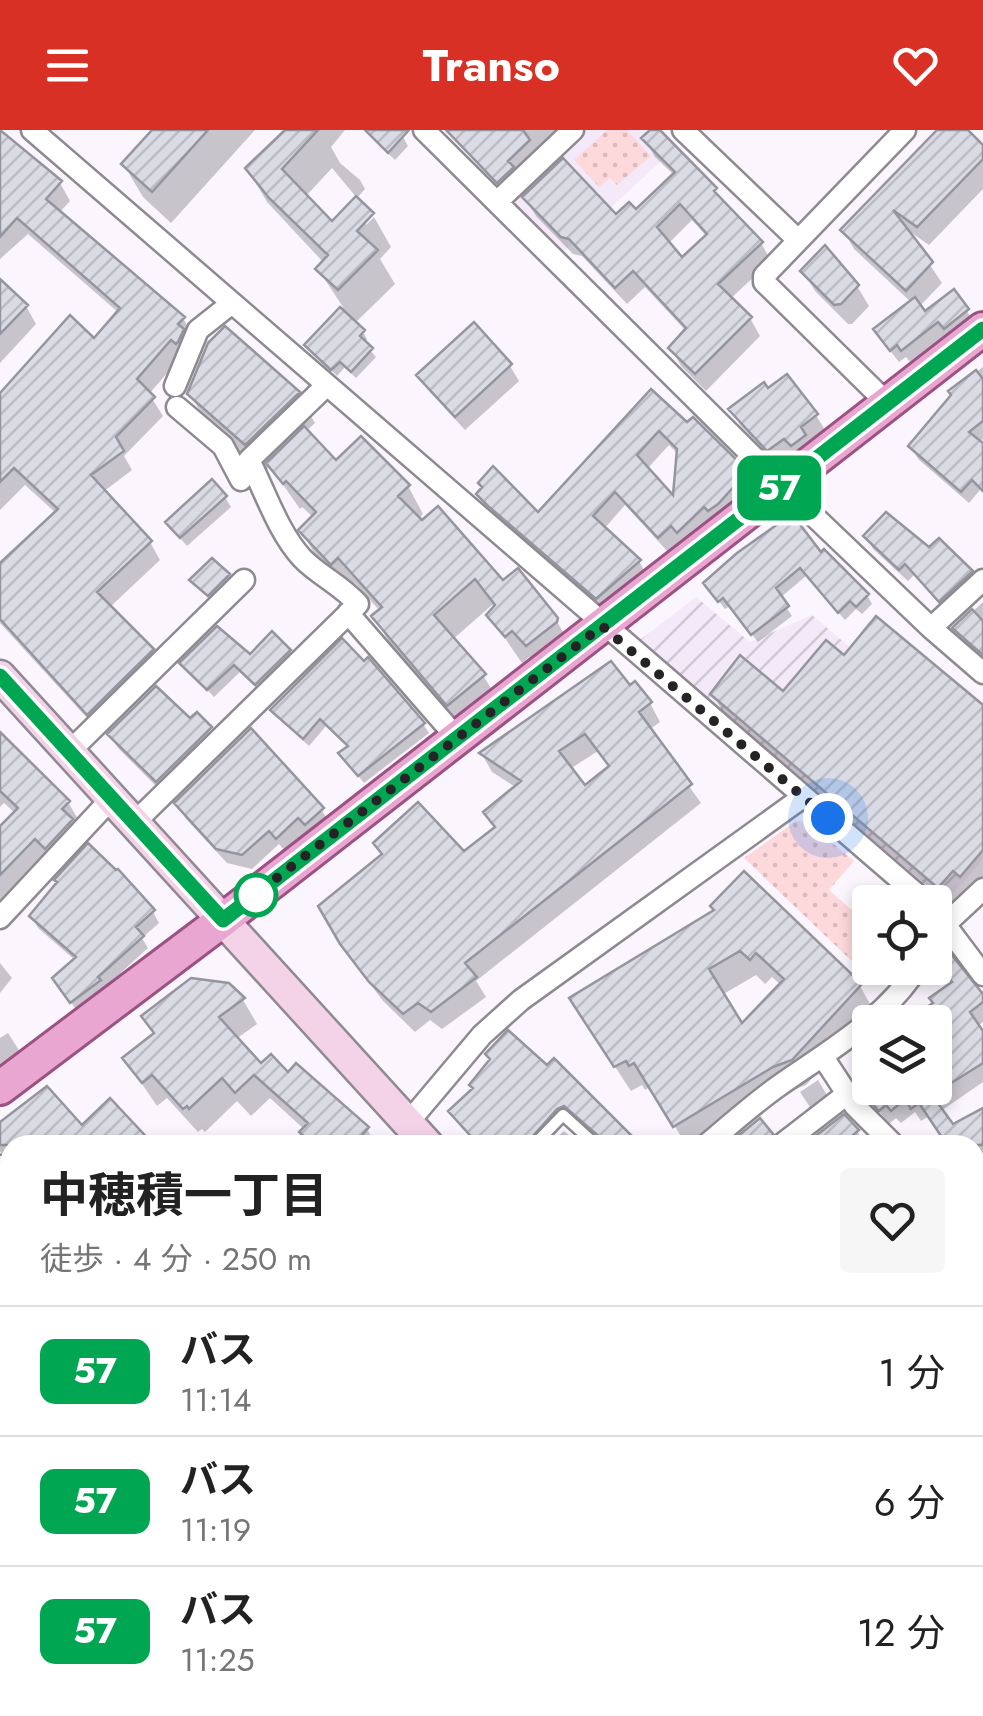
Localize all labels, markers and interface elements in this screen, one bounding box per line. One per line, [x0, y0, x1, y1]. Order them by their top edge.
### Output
text: Transo [423, 33, 560, 98]
icon: menu [40, 38, 95, 93]
icon: heart [888, 38, 943, 93]
line badge: 57 [734, 456, 824, 520]
text: 57 [757, 463, 801, 513]
your location [803, 793, 853, 843]
unlabelled marker [235, 874, 277, 916]
map controls [852, 885, 952, 1105]
button: locate [852, 885, 952, 985]
button: layers [852, 1005, 952, 1105]
text: 中穂積一丁目 [40, 1161, 328, 1230]
button: heart [840, 1168, 945, 1273]
text: 徒歩 · 4 分 · 250 m [40, 1236, 312, 1282]
text: バス [180, 1322, 256, 1377]
text: 1 分 [878, 1345, 945, 1400]
text: 57 [73, 1346, 117, 1396]
text: 11:14 [180, 1377, 251, 1423]
text: バス [180, 1452, 256, 1507]
text: 6 分 [874, 1475, 945, 1530]
text: 57 [73, 1476, 117, 1526]
text: 11:19 [180, 1507, 251, 1553]
text: バス [180, 1582, 256, 1637]
text: 12 分 [857, 1605, 945, 1660]
text: 57 [73, 1606, 117, 1656]
text: 11:25 [180, 1637, 255, 1683]

